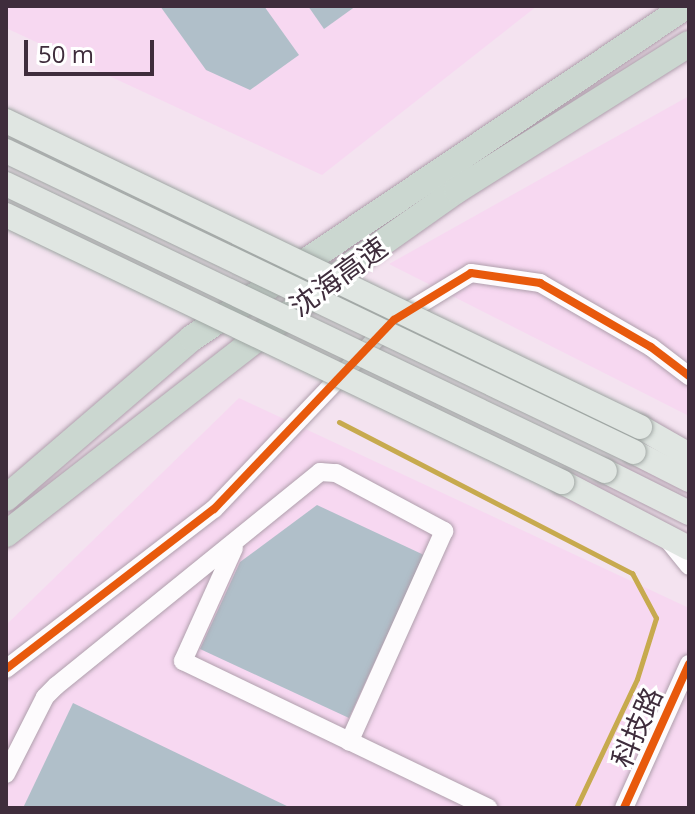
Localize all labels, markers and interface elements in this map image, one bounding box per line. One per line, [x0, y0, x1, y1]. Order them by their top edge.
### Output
scale bar [28, 24, 158, 74]
text: 50 m [38, 37, 94, 70]
street label: 沈海高速 [283, 229, 393, 323]
street label: 科技路 [604, 682, 668, 772]

